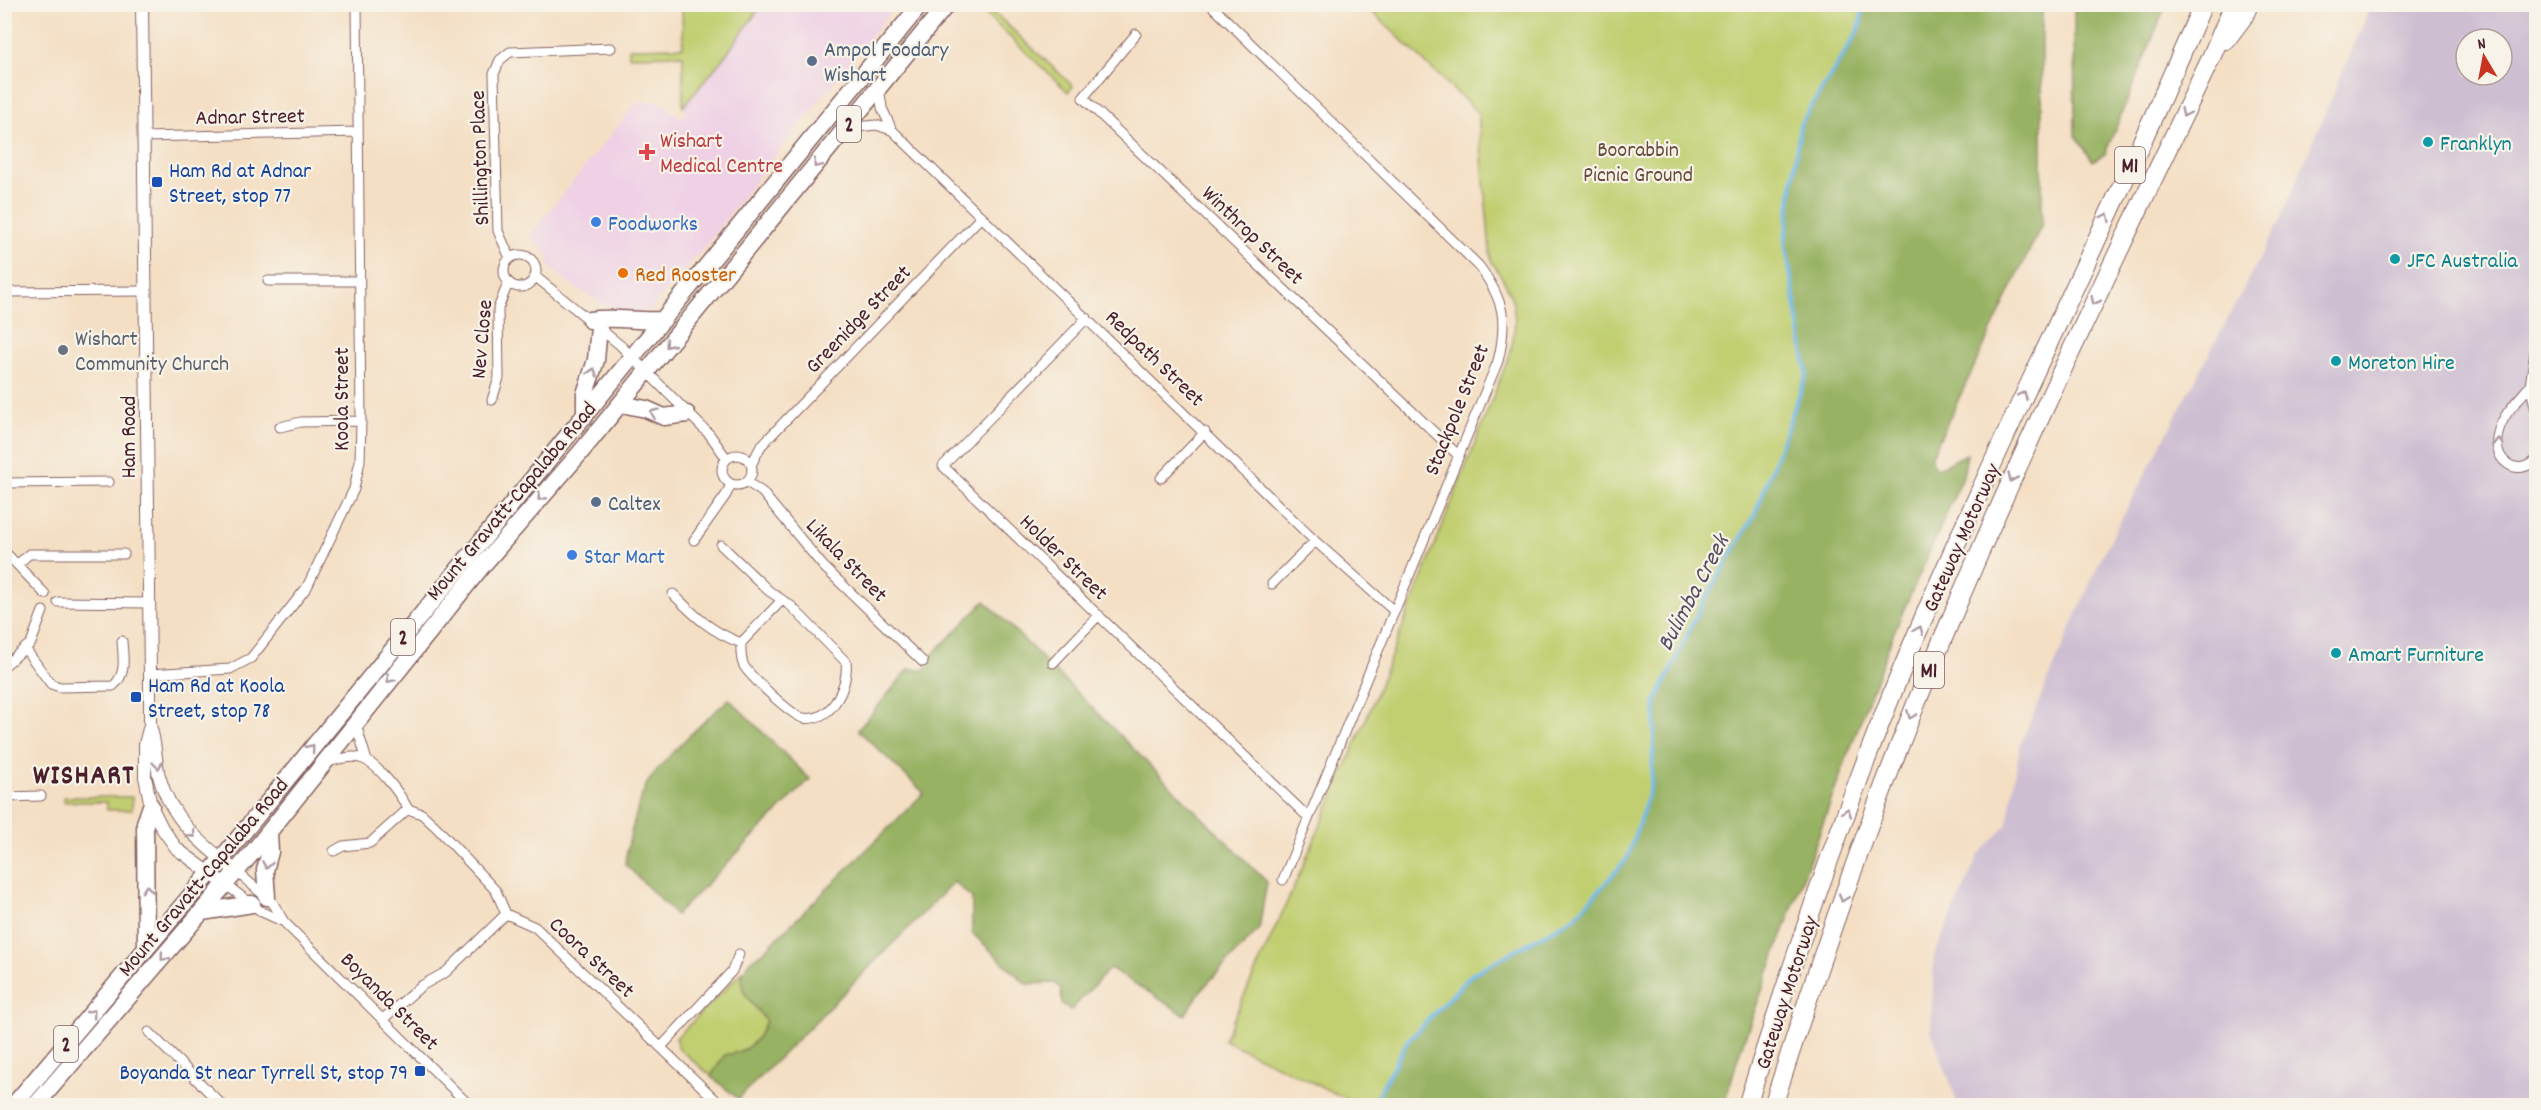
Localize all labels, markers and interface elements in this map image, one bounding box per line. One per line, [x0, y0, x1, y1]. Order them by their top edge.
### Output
north arrow [2454, 27, 2514, 87]
text: N [2476, 33, 2488, 57]
place label: Ampol Foodary Wishart [824, 36, 950, 92]
marker: Ampol Foodary Wishart [805, 54, 819, 68]
street label: Shillington Place [464, 90, 499, 226]
street label: Adnar Street [195, 102, 305, 135]
road number: 2 [837, 106, 861, 142]
one-way arrow [2180, 107, 2192, 118]
place label: Wishart Medical Centre [660, 127, 783, 183]
place label: Franklyn [2440, 130, 2512, 161]
marker: Franklyn [2421, 135, 2435, 149]
park label: Boorabbin Picnic Ground [1583, 136, 1693, 192]
marker: Wishart Medical Centre [638, 143, 656, 161]
road number: M1 [2115, 147, 2145, 183]
place label: Ham Rd at Adnar Street, stop 77 [169, 157, 312, 213]
one-way arrow [813, 157, 824, 168]
marker: Ham Rd at Adnar Street, stop 77 [150, 175, 164, 189]
street label: Winthrop Street [1193, 180, 1310, 293]
place label: Foodworks [608, 210, 698, 241]
one-way arrow [2099, 213, 2111, 224]
marker: Foodworks [589, 215, 603, 229]
place label: JFC Australia [2407, 247, 2518, 278]
marker: JFC Australia [2388, 252, 2402, 266]
street label: Greenidge Street [799, 259, 920, 382]
place label: Red Rooster [635, 261, 737, 292]
marker: Red Rooster [616, 266, 630, 280]
one-way arrow [2090, 295, 2102, 306]
street label: Nev Close [465, 298, 502, 380]
street label: Redpath Street [1097, 304, 1210, 415]
place label: Wishart Community Church [75, 325, 229, 381]
one-way arrow [665, 338, 676, 349]
street label: Stackpole Street [1418, 340, 1499, 481]
marker: Wishart Community Church [56, 343, 70, 357]
street label: Koola Street [328, 347, 359, 451]
place label: Moreton Hire [2348, 349, 2455, 380]
marker: Moreton Hire [2329, 354, 2343, 368]
one-way arrow [586, 367, 598, 378]
one-way arrow [2016, 390, 2028, 401]
street label: Ham Road [115, 396, 146, 478]
street label: Mount Gravatt-Capalaba Road [420, 396, 605, 609]
one-way arrow [649, 408, 660, 420]
one-way arrow [2492, 437, 2504, 446]
street label: Gateway Motorway [1917, 458, 2010, 618]
one-way arrow [2008, 471, 2020, 482]
one-way arrow [537, 490, 548, 501]
place label: Caltex [608, 490, 660, 521]
marker: Caltex [589, 495, 603, 509]
street label: Holder Street [1011, 508, 1114, 609]
street label: Likala Street [797, 512, 894, 610]
water label: Bulimba Creek [1650, 527, 1741, 658]
place label: Star Mart [584, 543, 665, 574]
marker: Star Mart [565, 548, 579, 562]
road number: 2 [391, 619, 415, 655]
one-way arrow [1912, 626, 1924, 637]
place label: Amart Furniture [2348, 641, 2484, 672]
marker: Amart Furniture [2329, 646, 2343, 660]
road number: M1 [1914, 652, 1944, 688]
place label: Ham Rd at Koola Street, stop 78 [148, 672, 285, 728]
one-way arrow [386, 672, 397, 683]
marker: Ham Rd at Koola Street, stop 78 [129, 690, 143, 704]
one-way arrow [1906, 709, 1918, 720]
one-way arrow [304, 744, 315, 755]
district label: WISHART [33, 758, 135, 798]
one-way arrow [151, 760, 163, 770]
street label: Mount Gravatt-Capalaba Road [112, 772, 297, 985]
one-way arrow [1840, 807, 1852, 818]
one-way arrow [185, 827, 196, 838]
one-way arrow [262, 860, 274, 870]
one-way arrow [140, 885, 153, 894]
one-way arrow [1837, 892, 1850, 903]
street label: Coora Street [541, 911, 640, 1007]
street label: Gateway Motorway [1749, 911, 1828, 1074]
street label: Boyanda Street [332, 946, 445, 1059]
one-way arrow [161, 950, 172, 961]
one-way arrow [84, 1009, 95, 1020]
road number: 2 [54, 1026, 78, 1062]
place label: Boyanda St near Tyrrell St, stop 79 [119, 1059, 408, 1090]
marker: Boyanda St near Tyrrell St, stop 79 [413, 1064, 427, 1078]

